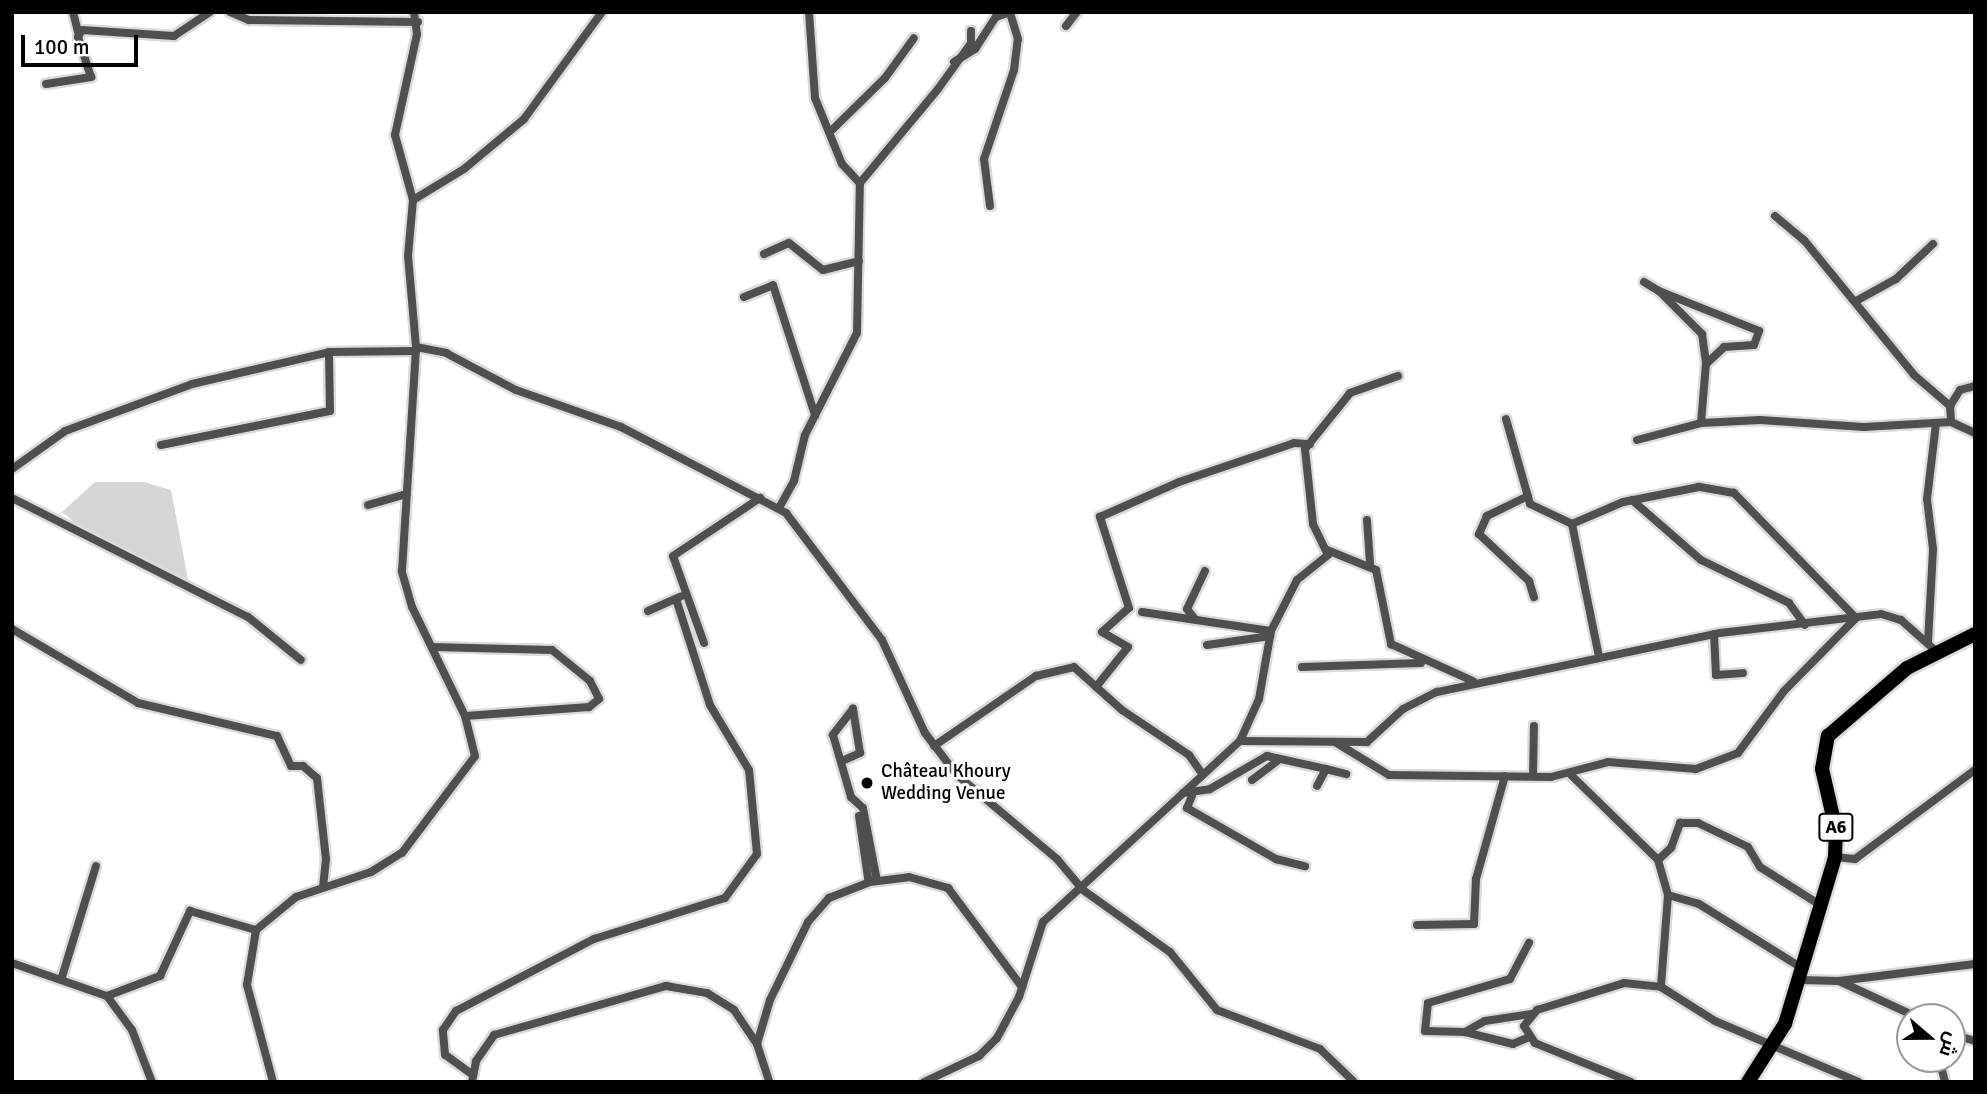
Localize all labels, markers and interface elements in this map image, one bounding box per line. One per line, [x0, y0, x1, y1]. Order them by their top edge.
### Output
scale bar [24, 21, 142, 65]
text: 100 m [34, 34, 89, 60]
place label: Château Khoury Wedding Venue [881, 761, 1011, 805]
marker: Château Khoury Wedding Venue [859, 775, 875, 791]
road number: A6 [1817, 812, 1855, 842]
north arrow [1896, 1003, 1966, 1073]
text: ش [1933, 1029, 1964, 1060]

